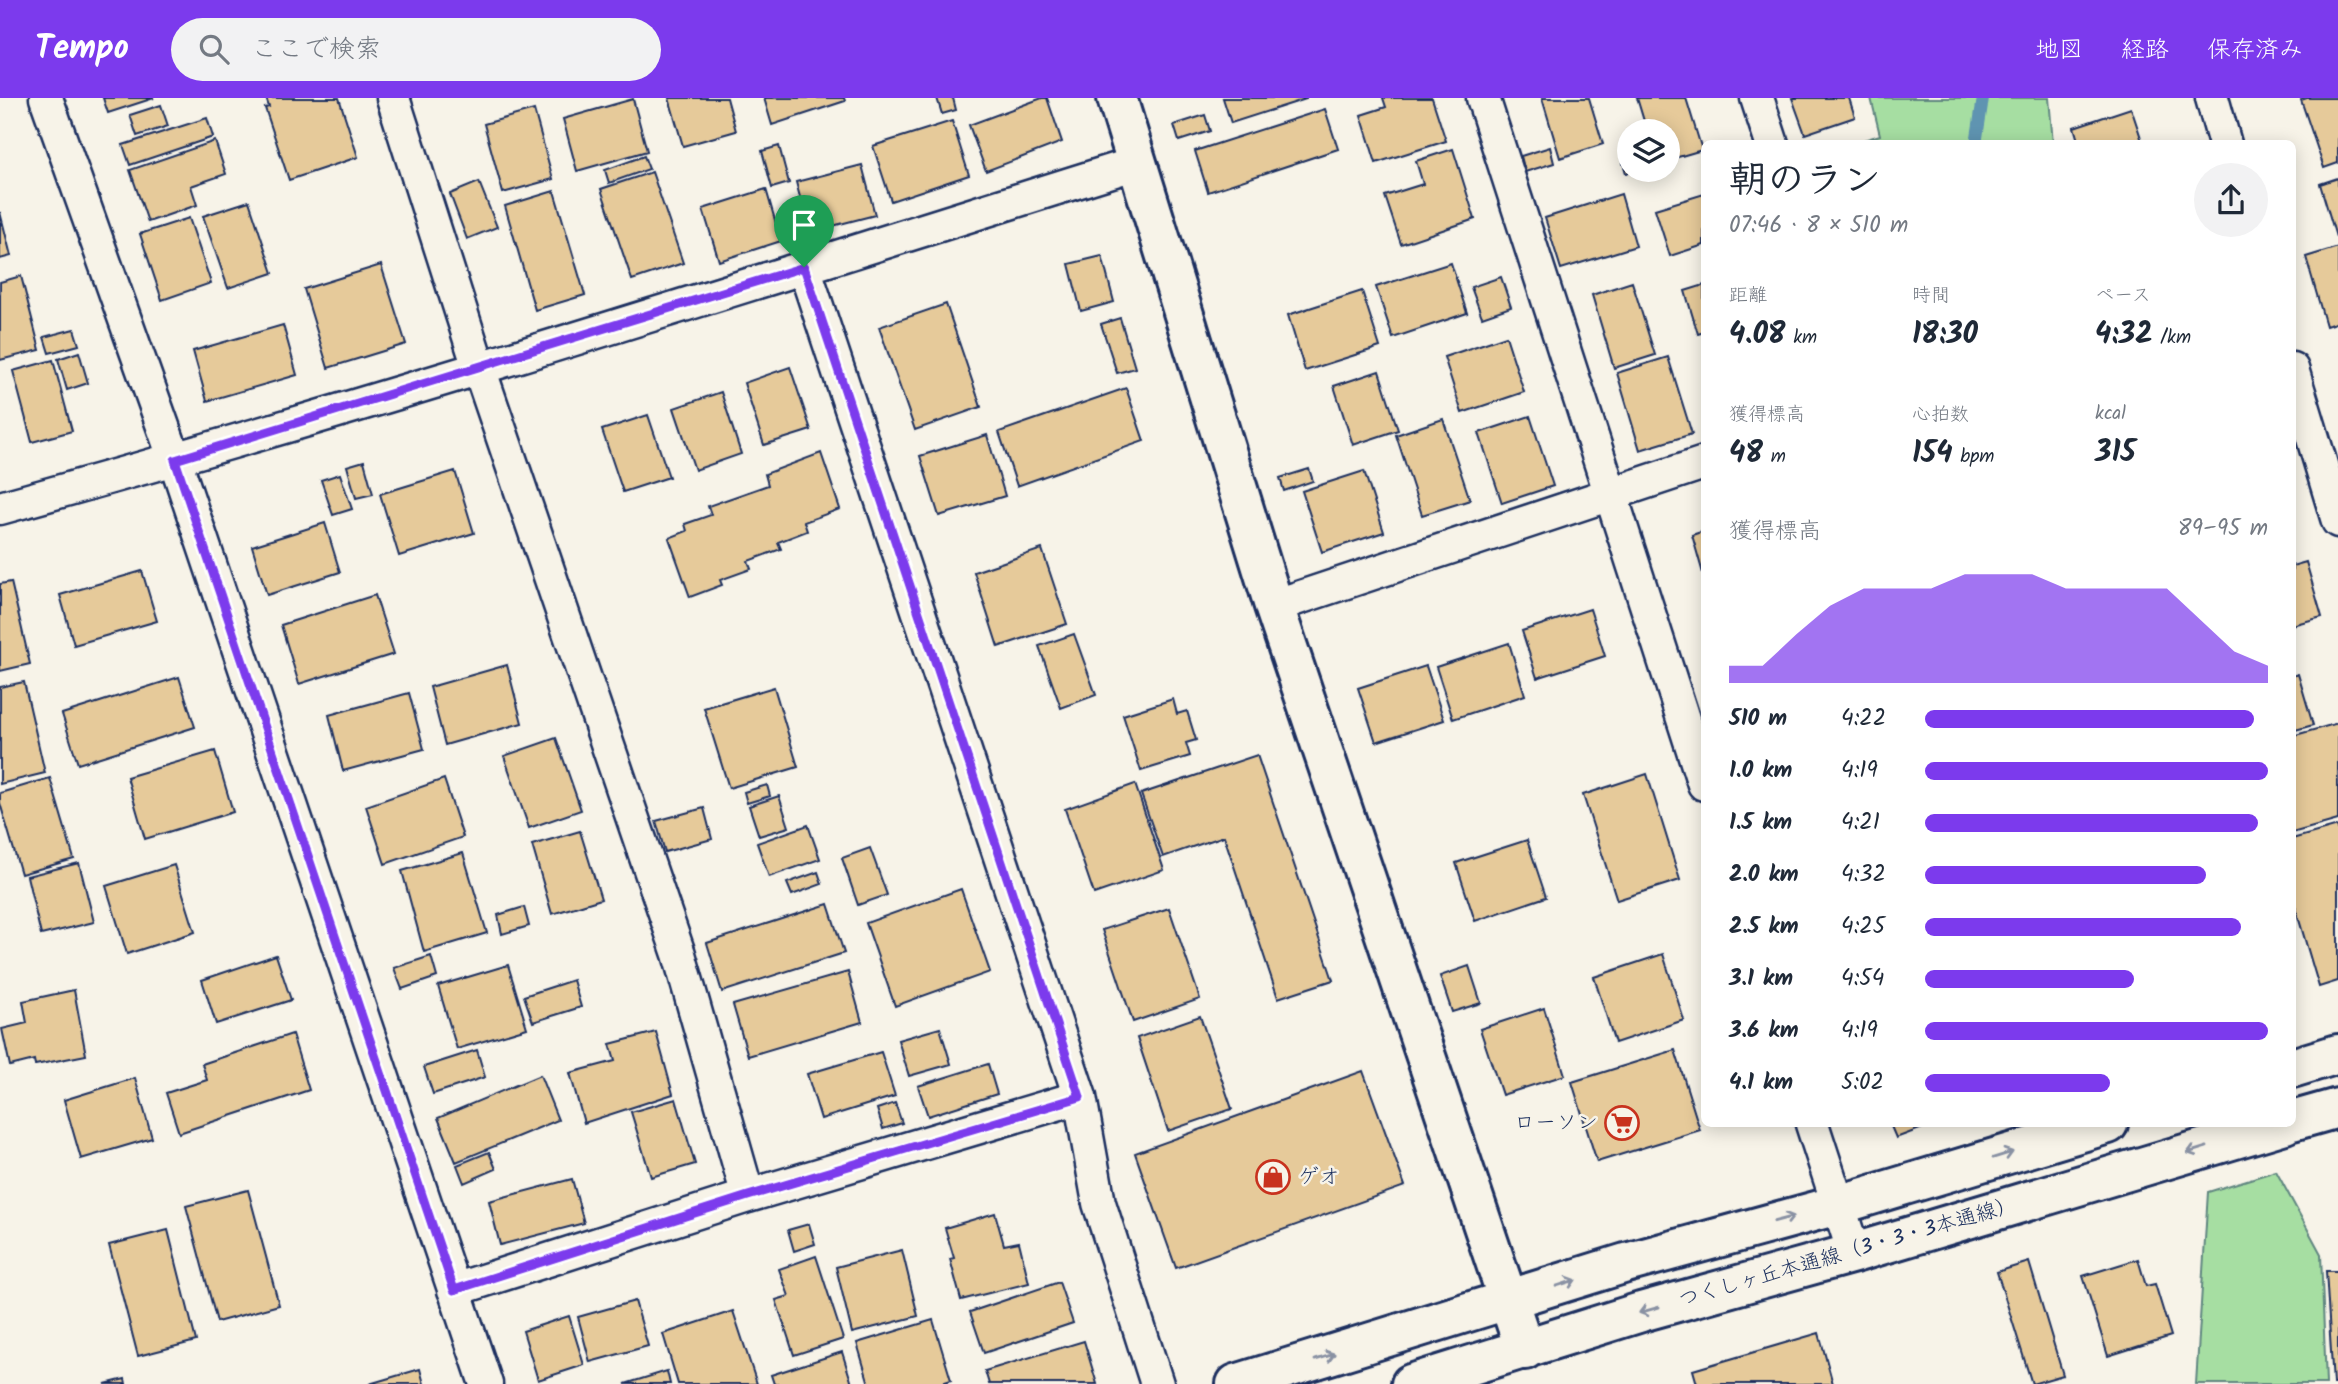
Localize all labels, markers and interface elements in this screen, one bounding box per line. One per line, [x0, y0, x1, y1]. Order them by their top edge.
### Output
search box [171, 18, 661, 81]
text: Tempo [35, 23, 129, 76]
text: ここで検索 [251, 29, 381, 71]
icon: search [195, 30, 233, 68]
text: 地図 [2035, 31, 2083, 70]
text: 経路 [2121, 31, 2169, 70]
text: 保存済み [2207, 31, 2303, 70]
map controls [1617, 119, 1680, 182]
button: layers [1617, 119, 1680, 182]
text: 朝のラン [1729, 152, 1881, 212]
button: share [2194, 163, 2268, 237]
pin [774, 195, 834, 267]
icon: arrive [785, 206, 823, 244]
text: 07:46 · 8 × 510 m [1729, 208, 1908, 244]
text: 距離 [1729, 281, 1767, 311]
text: 時間 [1912, 281, 1950, 311]
text: ペース [2095, 281, 2151, 311]
text: 4.08 [1729, 311, 1786, 359]
text: 18:30 [1912, 311, 1978, 359]
text: 4:32 [2095, 311, 2153, 359]
text: km [1786, 323, 1817, 353]
text: /km [2153, 323, 2191, 353]
text: kcal [2095, 399, 2126, 429]
text: 獲得標高 [1729, 400, 1805, 430]
text: 心拍数 [1912, 400, 1969, 430]
text: 315 [2095, 429, 2136, 477]
text: 48 [1729, 430, 1763, 478]
text: 154 [1912, 430, 1953, 478]
text: m [1763, 442, 1786, 472]
text: bpm [1953, 442, 1994, 472]
text: 89–95 m [2178, 511, 2268, 547]
text: 獲得標高 [1729, 514, 1821, 550]
text: 510 m [1729, 701, 1787, 737]
text: 4:22 [1841, 701, 1886, 737]
text: 1.0 km [1729, 753, 1792, 789]
text: 4:19 [1841, 753, 1878, 789]
text: 1.5 km [1729, 805, 1792, 841]
text: 4:21 [1841, 805, 1880, 841]
text: 2.0 km [1729, 857, 1799, 893]
text: 4:32 [1841, 857, 1886, 893]
text: 2.5 km [1729, 909, 1799, 945]
text: 4:25 [1841, 909, 1885, 945]
text: 3.1 km [1729, 961, 1793, 997]
text: 4:54 [1841, 961, 1884, 997]
text: 3.6 km [1729, 1013, 1799, 1049]
text: 4:19 [1841, 1013, 1878, 1049]
text: 4.1 km [1729, 1065, 1793, 1101]
text: 5:02 [1841, 1065, 1884, 1101]
supermarket icon: ローソン [1603, 1104, 1641, 1142]
place label: ローソン [1514, 1107, 1598, 1140]
one-way arrow [2186, 1145, 2208, 1158]
one-way arrow [1991, 1148, 2013, 1161]
shop icon: ゲオ [1254, 1158, 1292, 1196]
place label: ゲオ [1298, 1161, 1340, 1194]
street label: つくしヶ丘本通線（3・3・3本通線） [1675, 1189, 2021, 1317]
one-way arrow [1773, 1212, 1795, 1225]
one-way arrow [1555, 1275, 1577, 1288]
one-way arrow [1638, 1304, 1661, 1317]
one-way arrow [1314, 1349, 1336, 1362]

